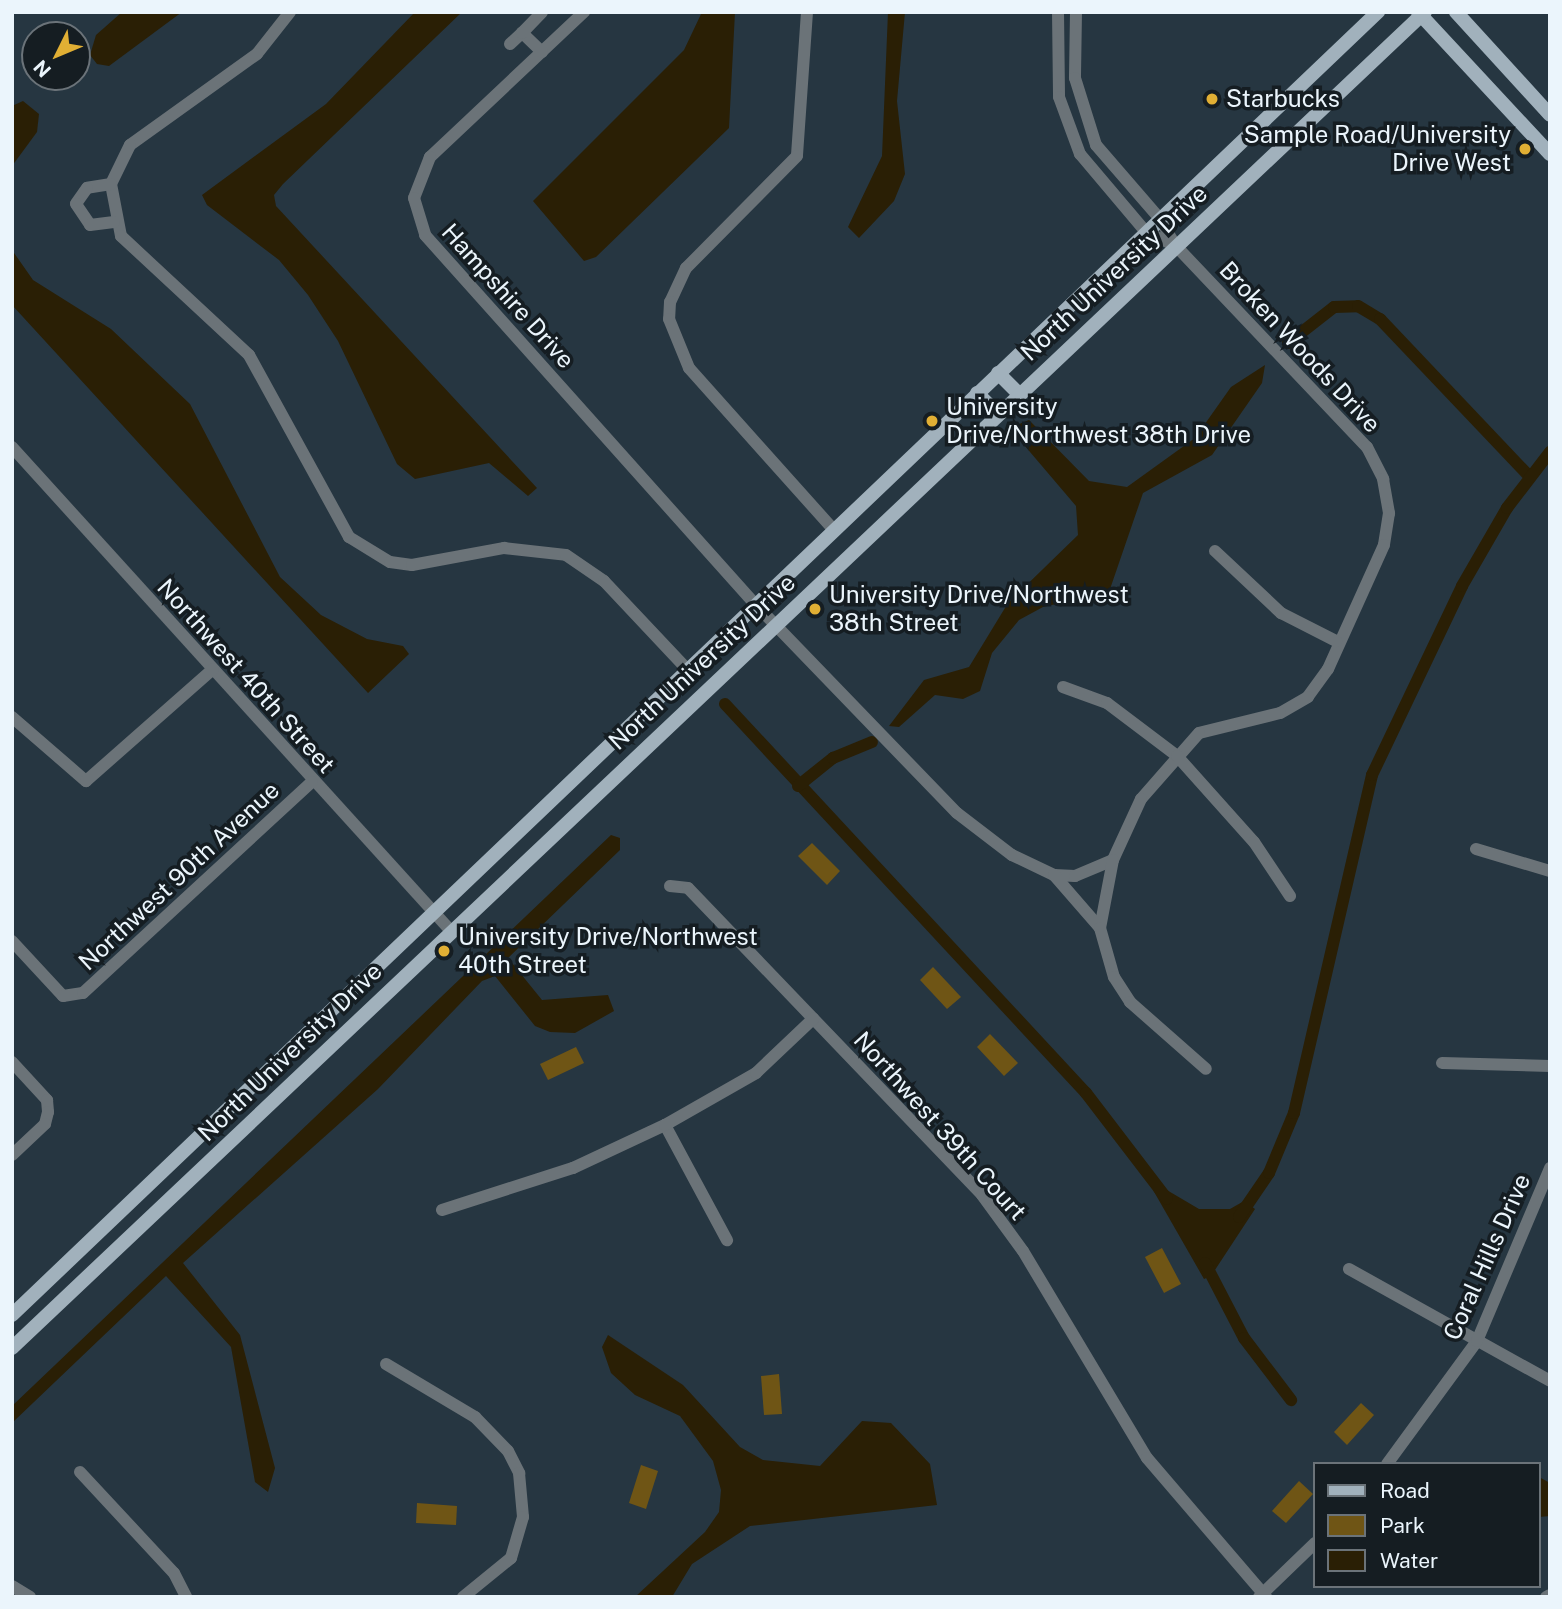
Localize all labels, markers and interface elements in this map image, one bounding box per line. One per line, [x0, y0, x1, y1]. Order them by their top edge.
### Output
north arrow [21, 21, 91, 91]
text: N [29, 56, 55, 82]
place label: Starbucks [1226, 85, 1340, 113]
marker: Starbucks [1204, 91, 1220, 107]
place label: Sample Road/University Drive West [1244, 121, 1511, 177]
marker: Sample Road/University Drive West [1517, 141, 1533, 157]
street label: North University Drive [1015, 179, 1213, 367]
street label: Hampshire Drive [436, 218, 580, 374]
street label: Broken Woods Drive [1213, 255, 1387, 439]
place label: University Drive/Northwest 38th Drive [946, 393, 1251, 449]
marker: University Drive/Northwest 38th Drive [924, 413, 940, 429]
street label: North University Drive [603, 568, 801, 756]
street label: Northwest 40th Street [151, 573, 341, 779]
place label: University Drive/Northwest 38th Street [829, 581, 1129, 637]
marker: University Drive/Northwest 38th Street [807, 601, 823, 617]
street label: Northwest 90th Avenue [73, 776, 285, 976]
place label: University Drive/Northwest 40th Street [458, 923, 758, 979]
marker: University Drive/Northwest 40th Street [436, 943, 452, 959]
street label: North University Drive [192, 957, 388, 1147]
street label: Northwest 39th Court [848, 1026, 1032, 1226]
street label: Coral Hills Drive [1437, 1169, 1537, 1345]
legend [1314, 1462, 1541, 1588]
text: Road [1380, 1478, 1430, 1503]
text: Park [1380, 1513, 1425, 1538]
text: Water [1380, 1548, 1438, 1573]

